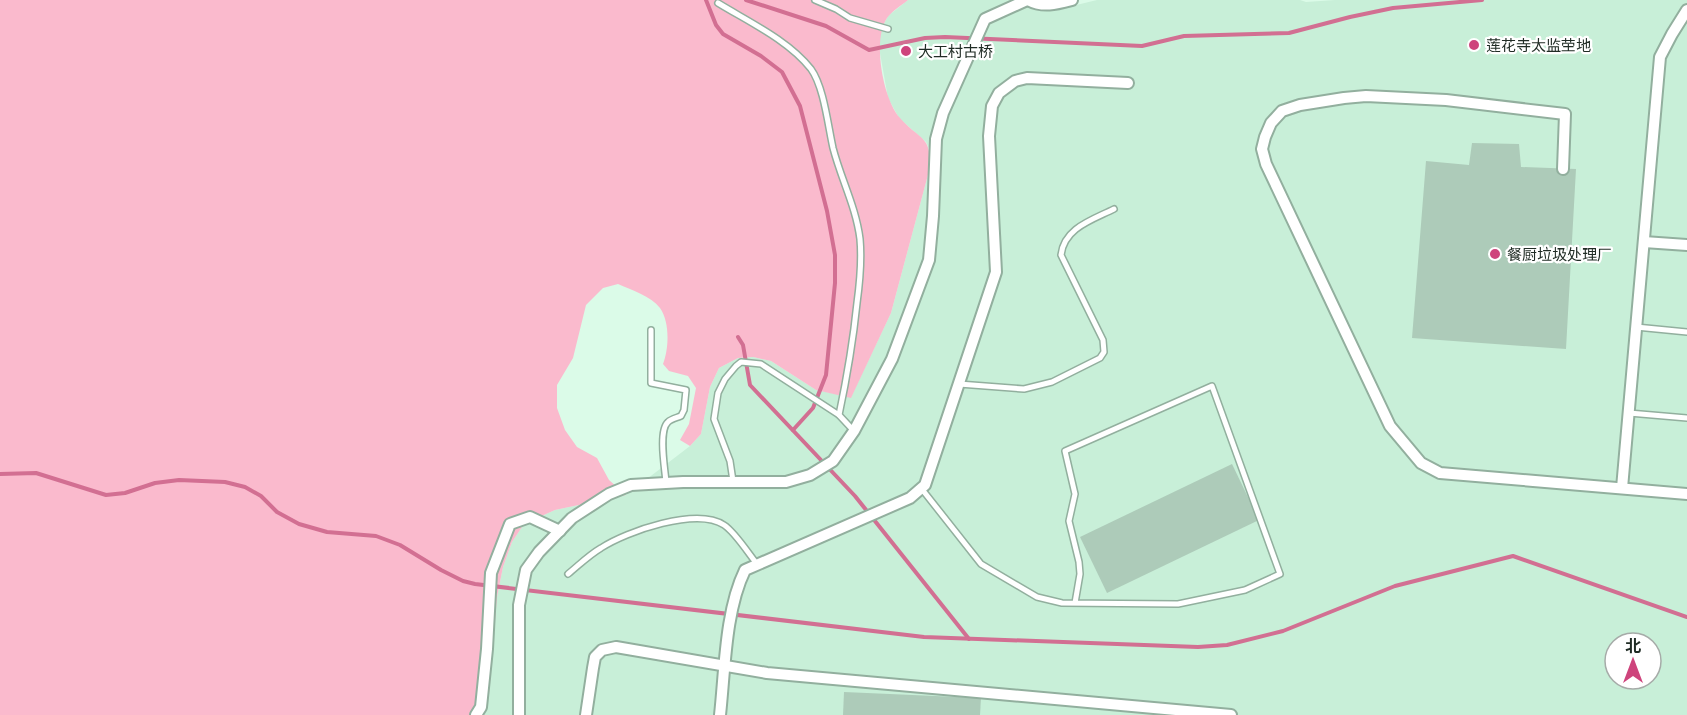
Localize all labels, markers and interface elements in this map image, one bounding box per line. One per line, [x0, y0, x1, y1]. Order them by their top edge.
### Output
place label: 莲花寺太监茔地 [1486, 36, 1591, 55]
marker: 莲花寺太监茔地 [1467, 38, 1481, 52]
place label: 大工村古桥 [918, 42, 993, 61]
marker: 大工村古桥 [899, 44, 913, 58]
place label: 餐厨垃圾处理厂 [1507, 245, 1612, 264]
marker: 餐厨垃圾处理厂 [1488, 247, 1502, 261]
north arrow [1603, 631, 1663, 691]
text: 北 [1625, 636, 1641, 656]

